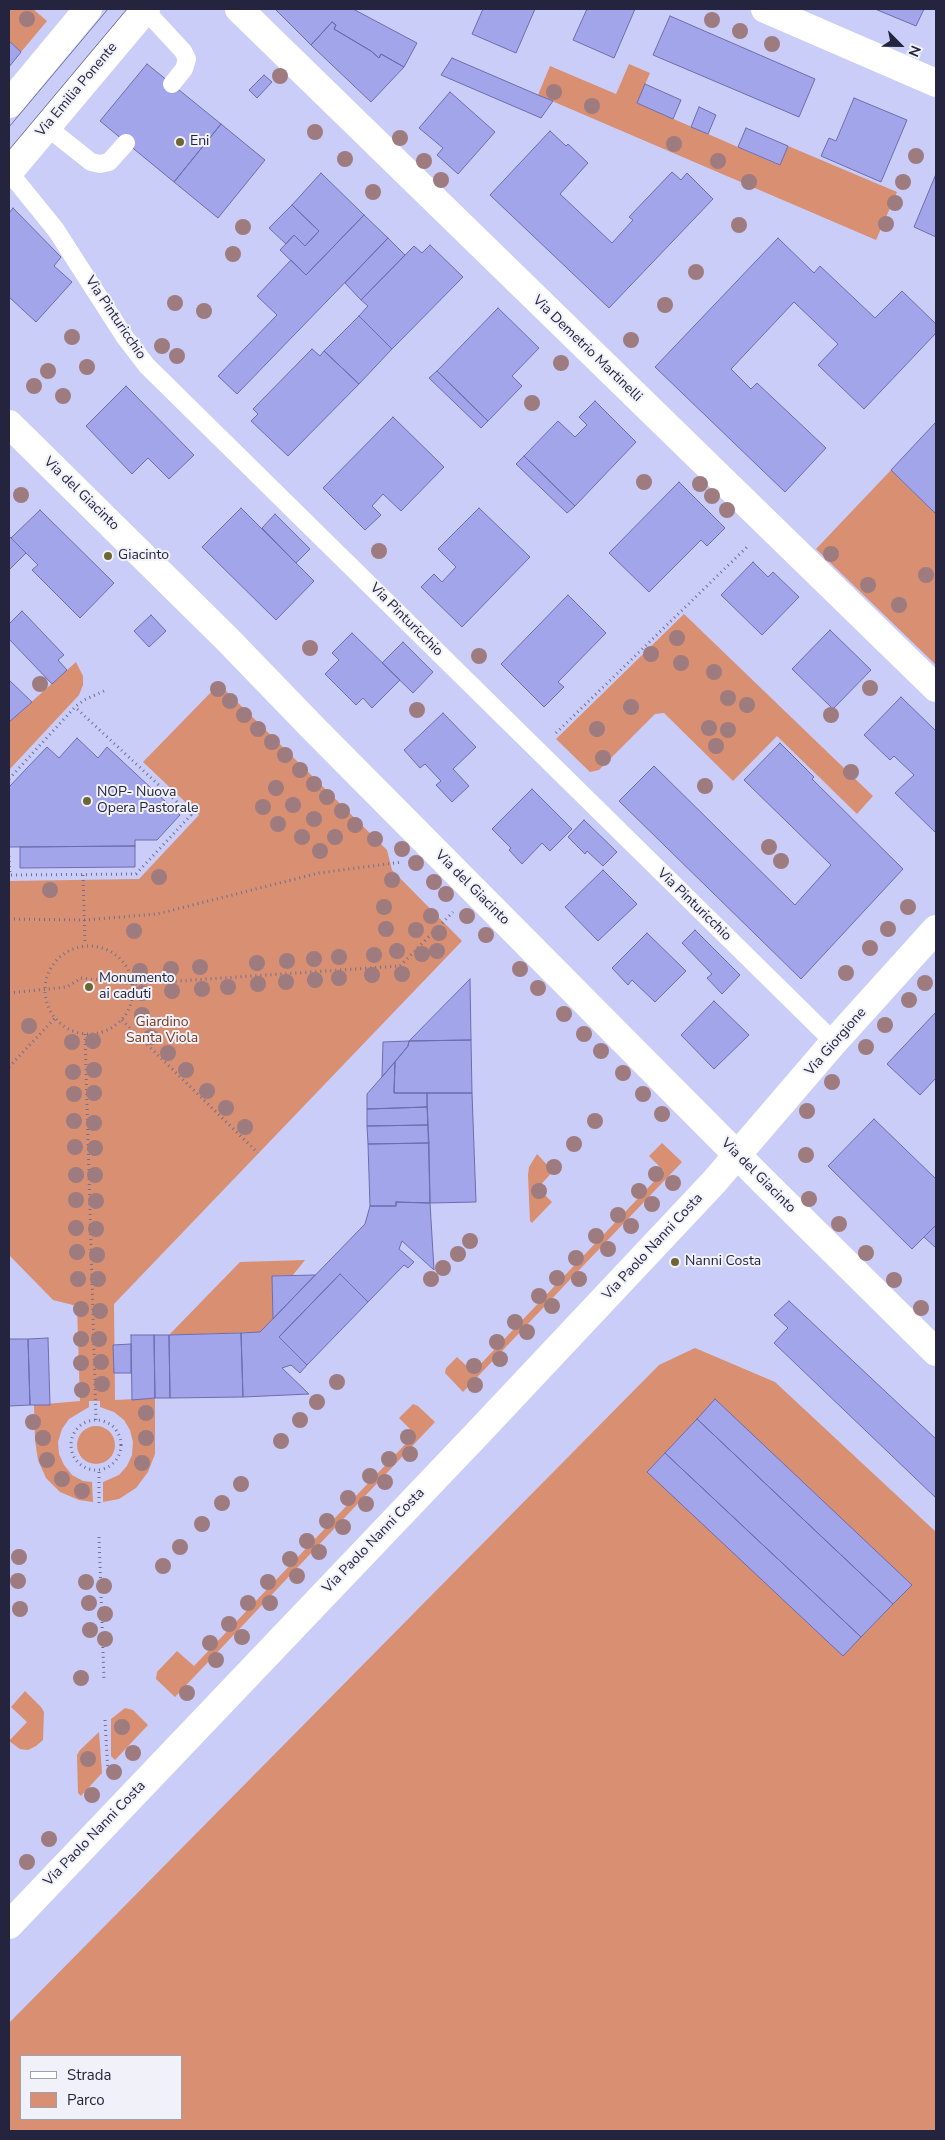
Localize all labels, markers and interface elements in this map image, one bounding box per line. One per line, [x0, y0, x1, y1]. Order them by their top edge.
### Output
north arrow [875, 20, 925, 70]
street label: Via Emilia Ponente [33, 40, 121, 140]
text: N [903, 43, 925, 60]
place label: Eni [190, 134, 209, 150]
marker: Eni [174, 136, 186, 148]
street label: Via Pinturicchio [81, 273, 149, 363]
street label: Via Demetrio Martinelli [529, 292, 645, 406]
street label: Via del Giacinto [40, 454, 122, 534]
place label: Giacinto [118, 548, 169, 564]
marker: Giacinto [102, 550, 114, 562]
street label: Via Pinturicchio [366, 580, 446, 660]
place label: NOP- Nuova Opera Pastorale [97, 785, 198, 818]
marker: NOP- Nuova Opera Pastorale [81, 795, 93, 807]
street label: Via del Giacinto [431, 847, 513, 929]
street label: Via Pinturicchio [653, 865, 735, 945]
place label: Monumento ai caduti [99, 971, 175, 1004]
marker: Monumento ai caduti [83, 981, 95, 993]
street label: Via Giorgione [802, 1005, 870, 1079]
park label: Giardino Santa Viola [126, 1015, 198, 1048]
street label: Via del Giacinto [717, 1135, 799, 1217]
street label: Via Paolo Nanni Costa [599, 1190, 707, 1304]
place label: Nanni Costa [685, 1254, 761, 1270]
marker: Nanni Costa [669, 1256, 681, 1268]
street label: Via Paolo Nanni Costa [320, 1485, 428, 1597]
street label: Via Paolo Nanni Costa [41, 1778, 149, 1890]
legend [20, 2055, 182, 2120]
text: Strada [67, 2065, 111, 2085]
text: Parco [67, 2090, 105, 2110]

